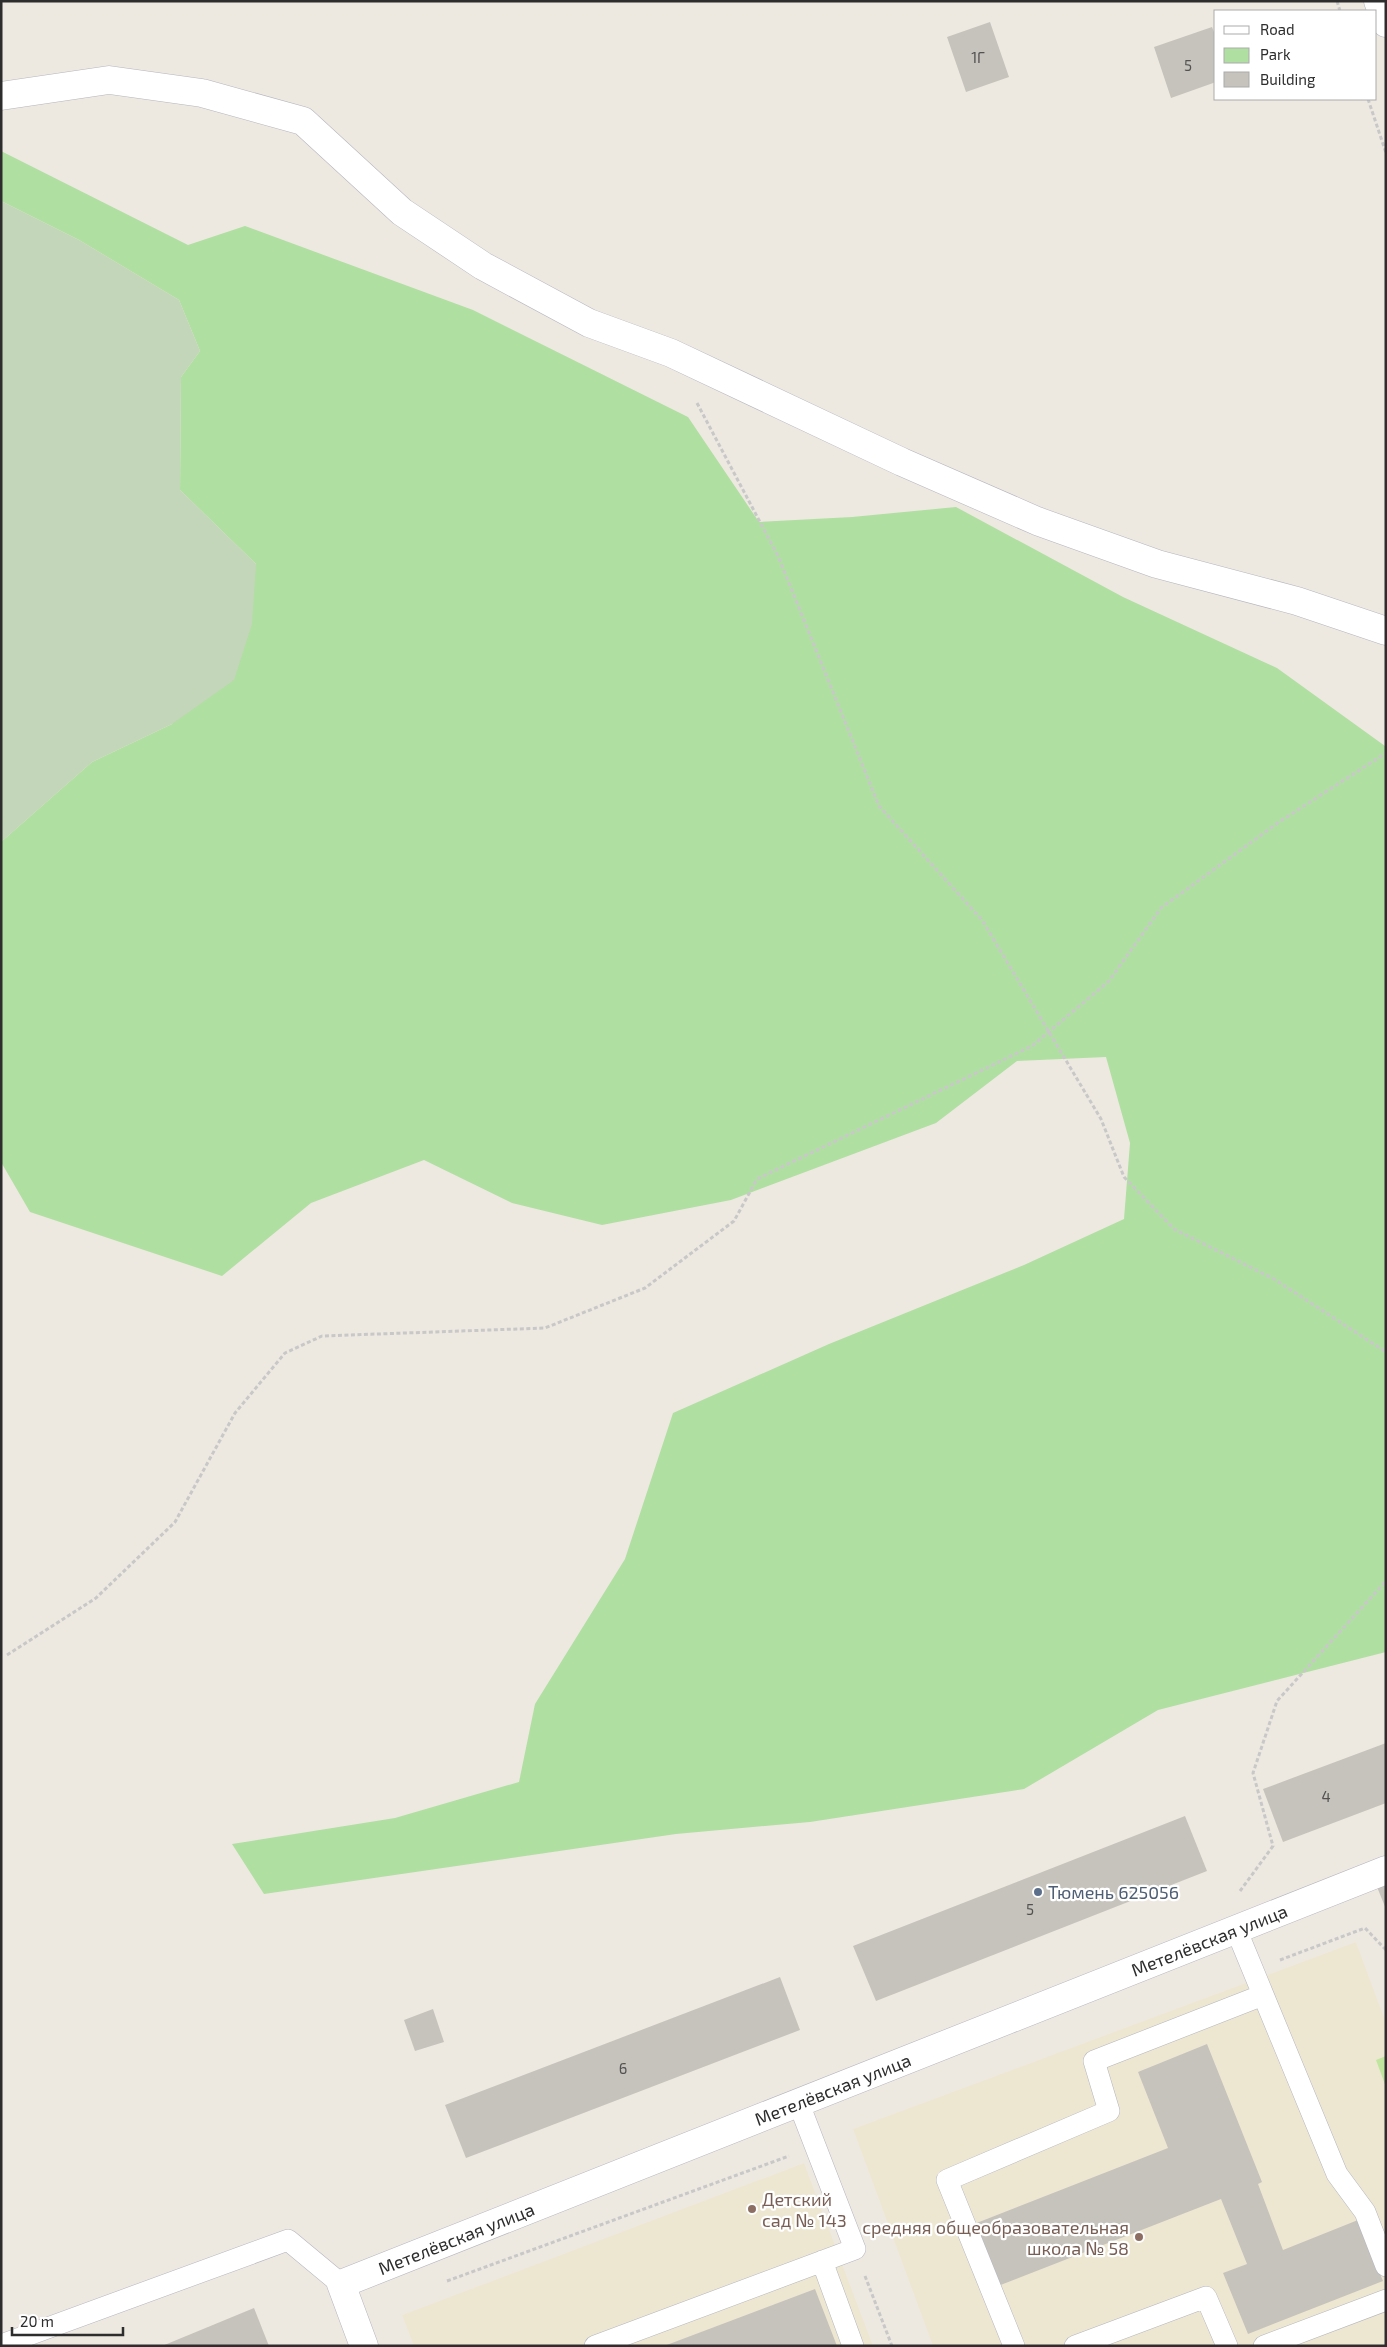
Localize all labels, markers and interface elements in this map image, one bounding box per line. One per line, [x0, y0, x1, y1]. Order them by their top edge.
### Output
legend [1214, 10, 1377, 100]
text: Road [1260, 20, 1295, 38]
text: Park [1260, 45, 1291, 63]
house number: 1Г [971, 48, 985, 66]
house number: 5 [1184, 56, 1192, 74]
text: Building [1260, 70, 1316, 88]
house number: 4 [1321, 1787, 1331, 1805]
place label: Тюмень 625056 [1048, 1881, 1179, 1903]
marker: Тюмень 625056 [1032, 1886, 1044, 1898]
street label: Метелёвская улица [1128, 1899, 1290, 1981]
house number: 5 [1026, 1900, 1034, 1918]
street label: Метелёвская улица [751, 2048, 914, 2130]
house number: 6 [619, 2059, 627, 2077]
place label: Детский сад № 143 [762, 2188, 847, 2231]
street label: Метелёвская улица [375, 2198, 537, 2279]
marker: Детский сад № 143 [746, 2203, 758, 2215]
place label: средняя общеобразовательная школа № 58 [862, 2216, 1129, 2259]
marker: средняя общеобразовательная школа № 58 [1133, 2231, 1145, 2243]
scale bar [12, 2304, 124, 2336]
text: 20 m [20, 2312, 54, 2330]

